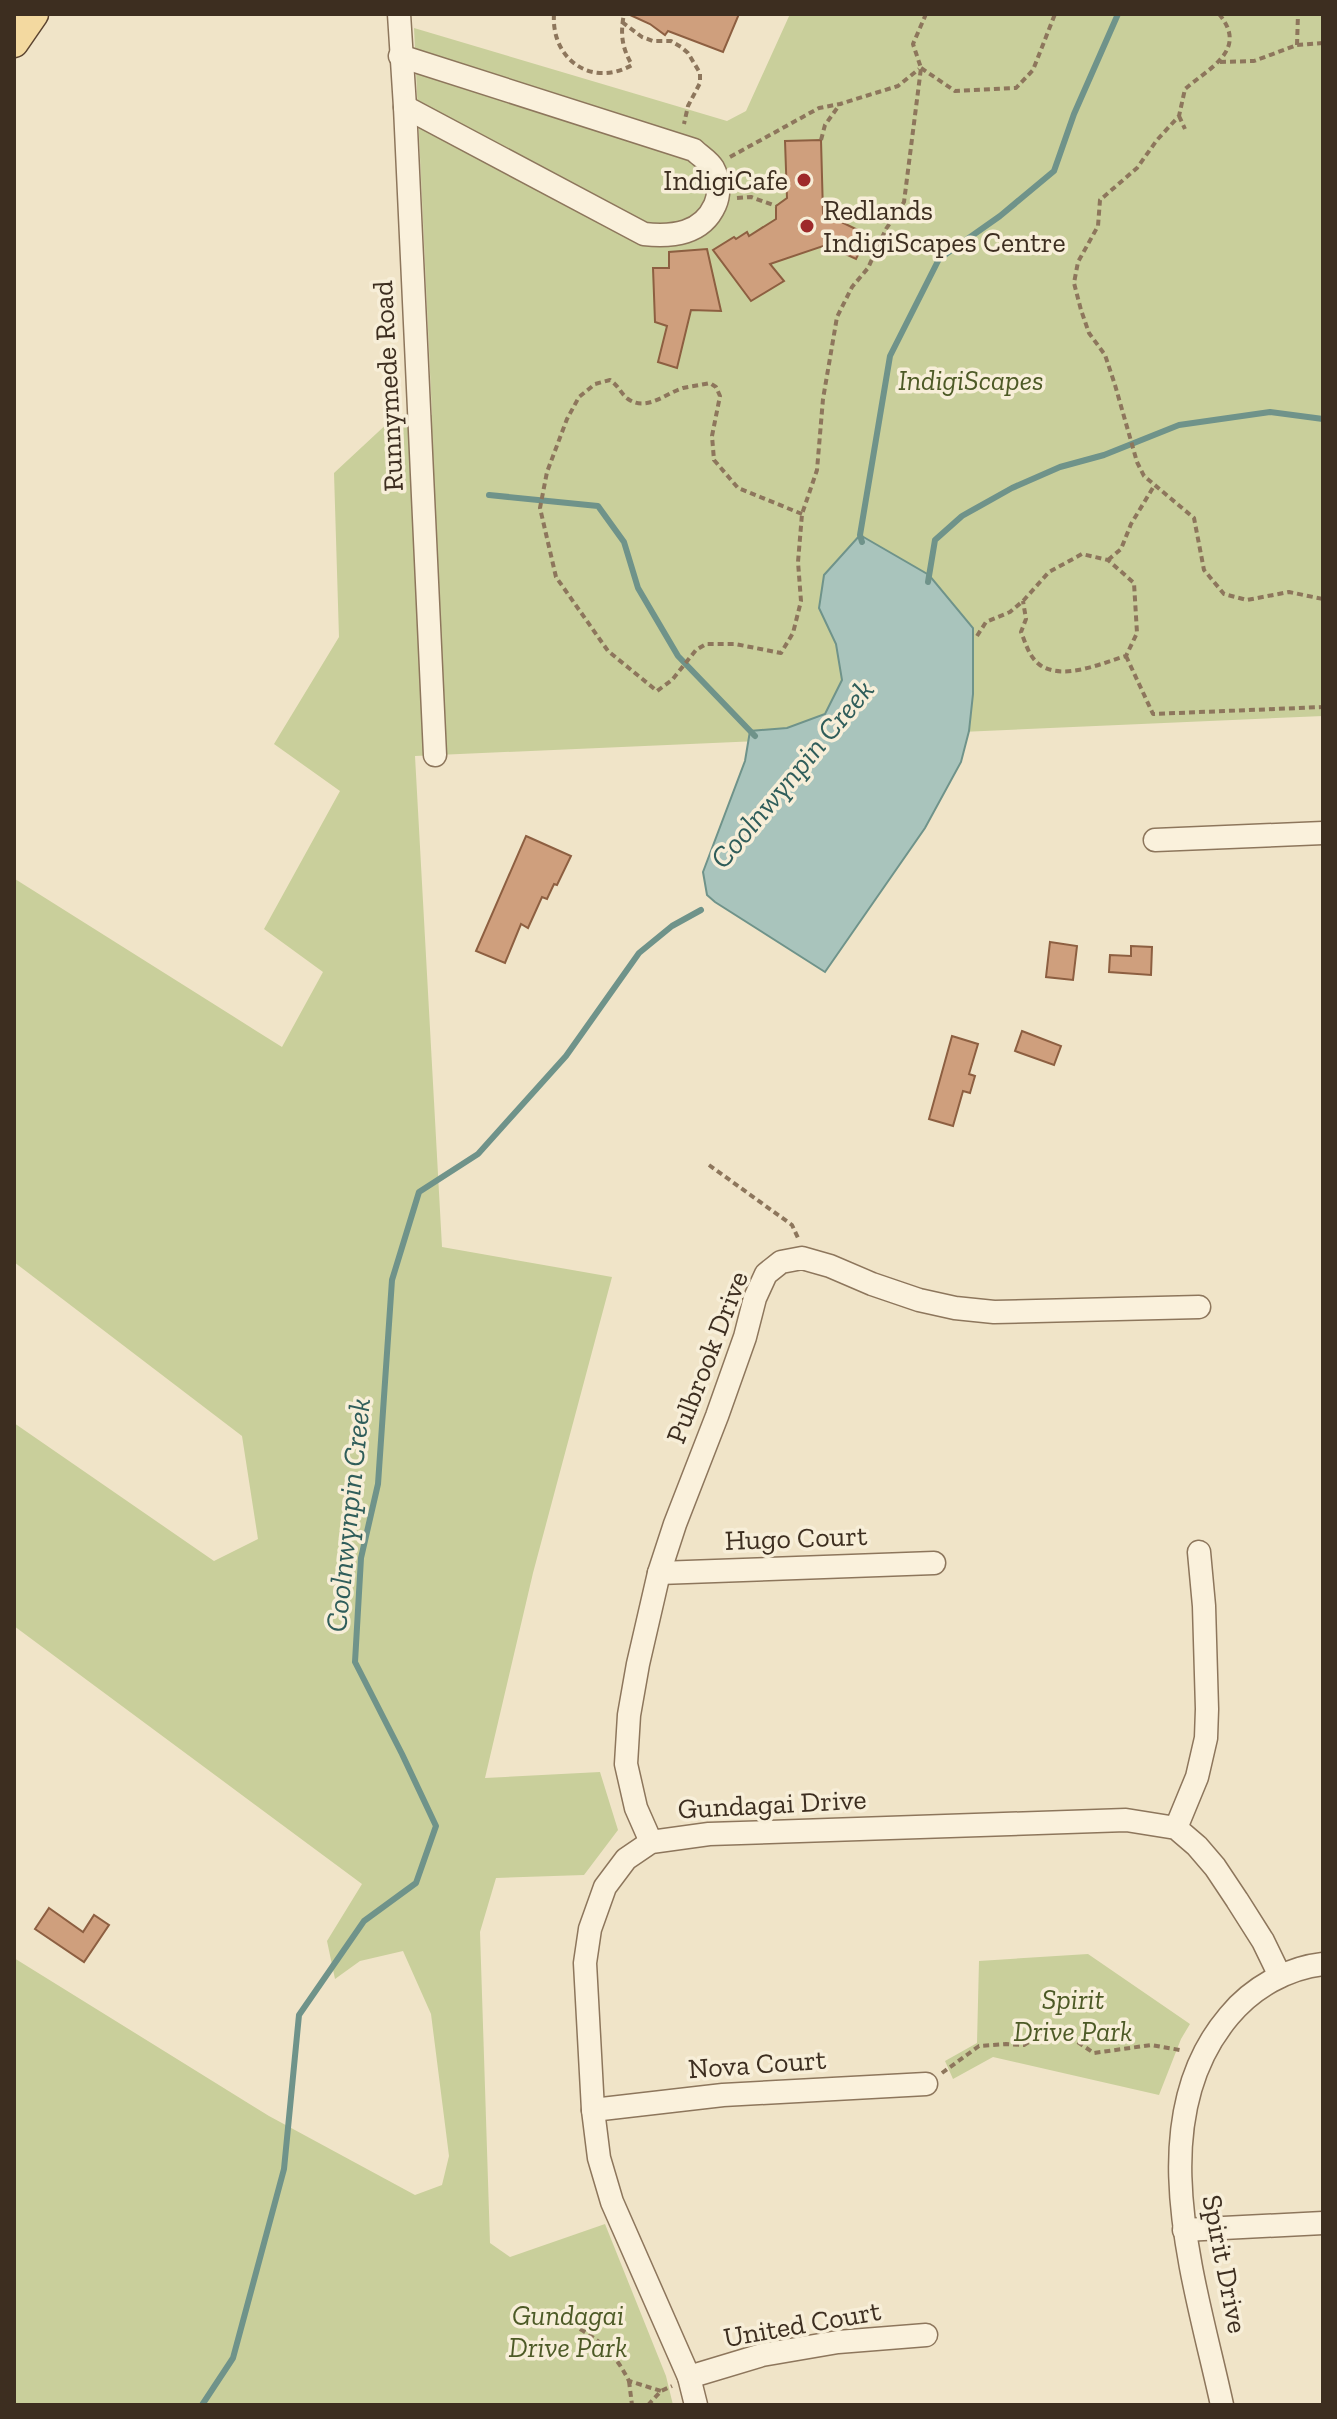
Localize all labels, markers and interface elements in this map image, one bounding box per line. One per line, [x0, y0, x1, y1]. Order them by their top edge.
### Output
place label: IndigiCafe [663, 164, 788, 197]
marker: IndigiCafe [795, 171, 813, 189]
place label: Redlands IndigiScapes Centre [823, 194, 1066, 259]
marker: Redlands IndigiScapes Centre [798, 217, 816, 235]
street label: Runnymede Road [366, 280, 410, 492]
park label: IndigiScapes [898, 364, 1044, 397]
water label: Coolnwynpin Creek [703, 672, 881, 876]
street label: Pulbrook Drive [659, 1266, 755, 1448]
water label: Coolnwynpin Creek [318, 1396, 378, 1634]
street label: Hugo Court [724, 1519, 868, 1557]
street label: Gundagai Drive [677, 1783, 867, 1825]
park label: Spirit Drive Park [1014, 1983, 1132, 2048]
street label: Nova Court [687, 2043, 828, 2085]
street label: Spirit Drive [1195, 2192, 1255, 2336]
street label: United Court [721, 2294, 884, 2354]
park label: Gundagai Drive Park [509, 2299, 627, 2364]

